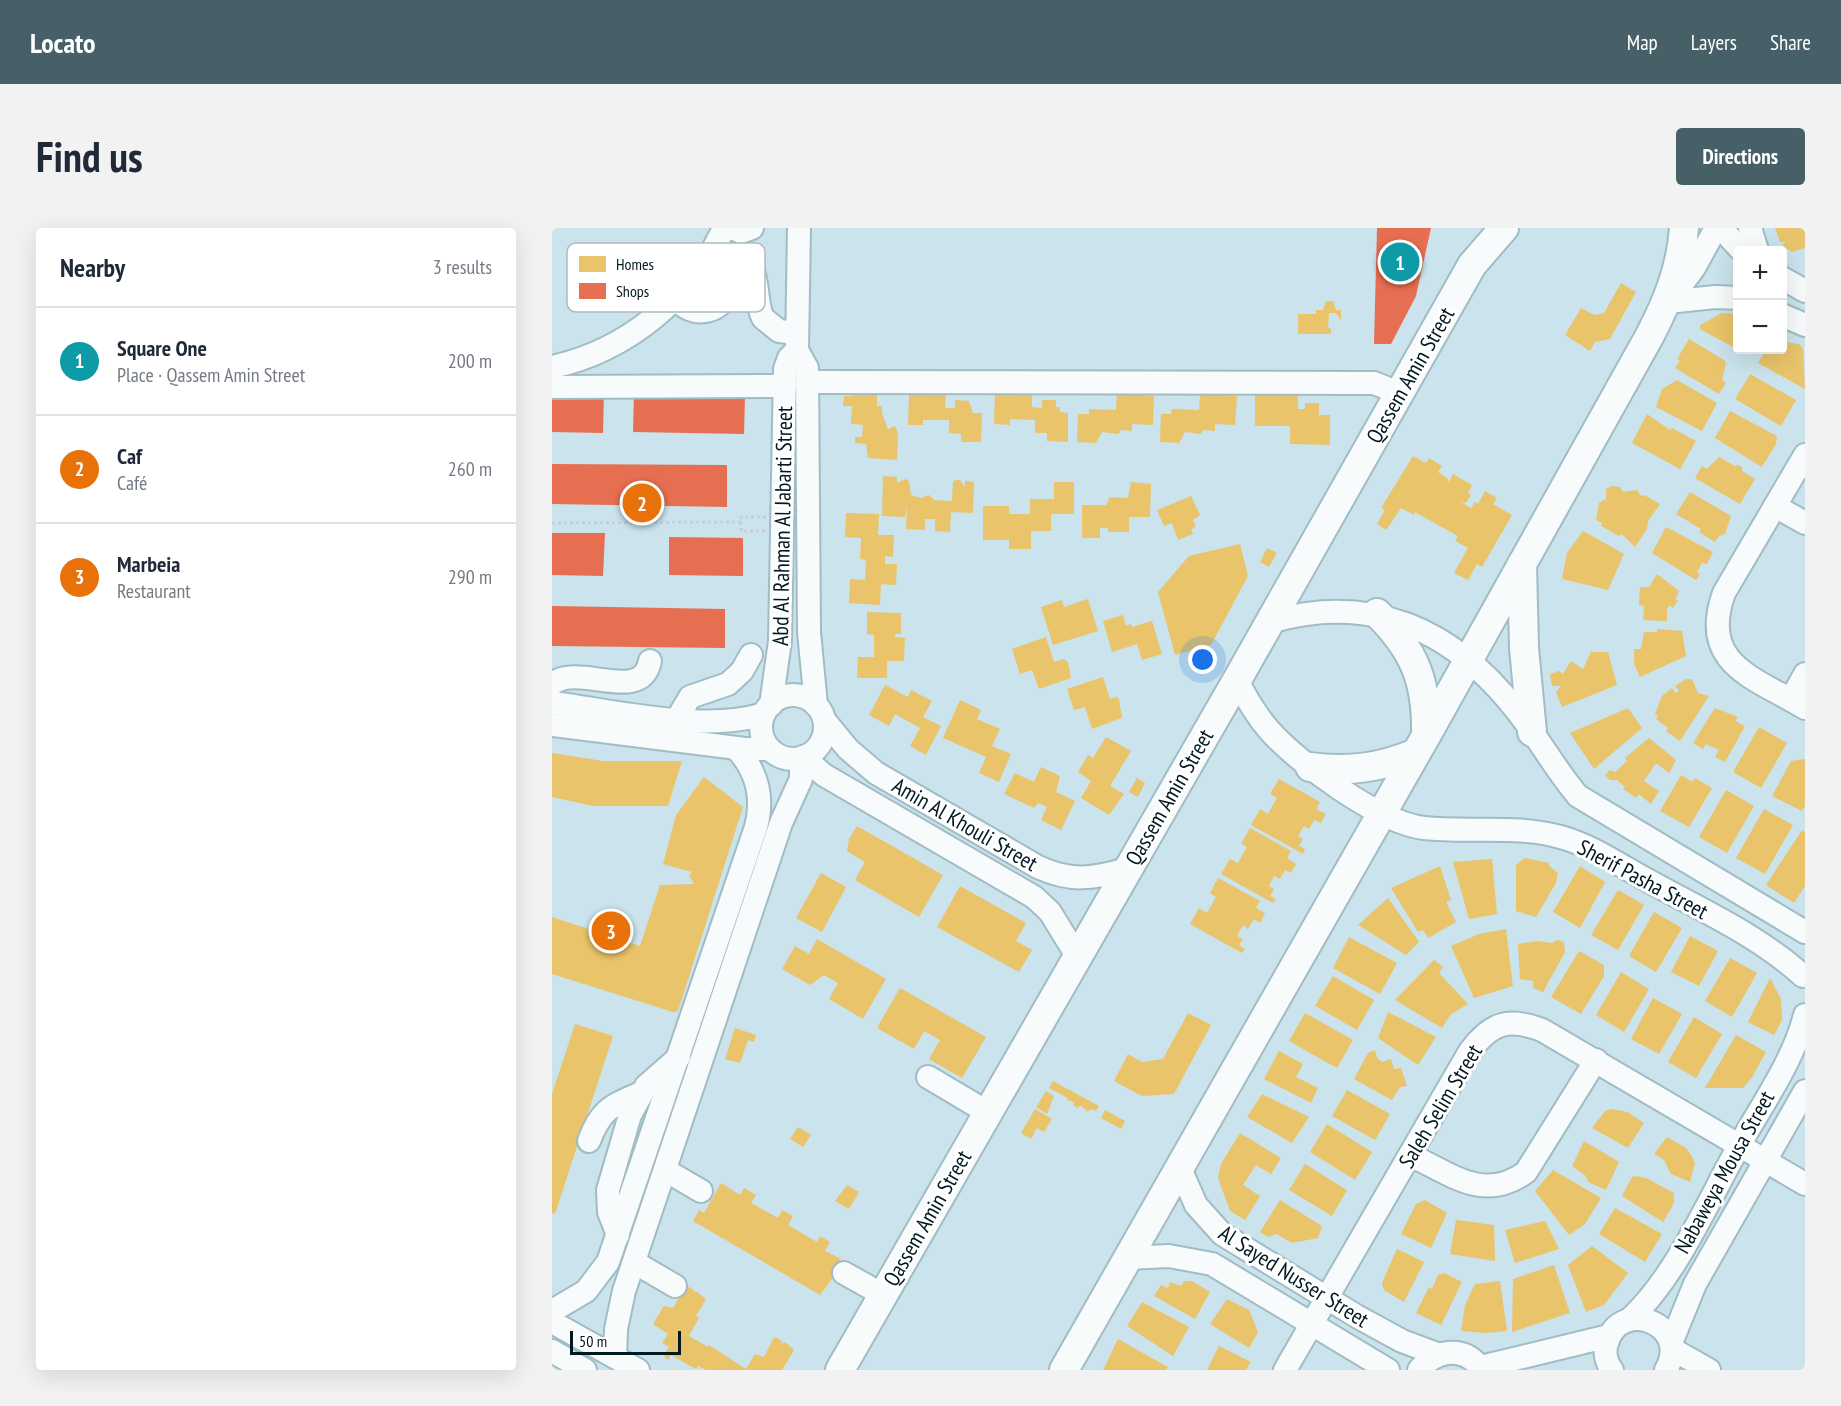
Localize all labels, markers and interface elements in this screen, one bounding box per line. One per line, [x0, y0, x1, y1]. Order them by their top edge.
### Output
text: Locato [30, 24, 96, 61]
text: Map [1627, 29, 1658, 56]
text: Layers [1691, 29, 1737, 56]
text: Share [1770, 29, 1811, 56]
button: Directions [1676, 128, 1805, 185]
text: Find us [36, 129, 143, 184]
pin: 1 [1380, 240, 1420, 285]
legend [567, 243, 765, 312]
map controls [1733, 246, 1787, 354]
button: + [1733, 246, 1787, 300]
text: Nearby [60, 251, 125, 284]
text: 3 results [433, 254, 492, 280]
text: Homes [616, 254, 654, 274]
text: Shops [616, 281, 649, 301]
button: − [1733, 300, 1787, 354]
street label: Qassem Amin Street [1360, 302, 1460, 448]
text: Square One [117, 334, 207, 362]
text: 1 [75, 348, 84, 374]
text: 200 m [448, 348, 492, 374]
text: Place · Qassem Amin Street [117, 362, 305, 388]
street label: Abd Al Rahman Al Jabarti Street [766, 406, 798, 646]
text: Caf [117, 442, 142, 470]
text: 2 [75, 456, 84, 482]
text: 260 m [448, 456, 492, 482]
text: Café [117, 470, 147, 496]
pin: 2 [622, 480, 662, 526]
text: Marbeia [117, 550, 180, 578]
text: 3 [75, 564, 84, 590]
text: 290 m [448, 564, 492, 590]
text: Restaurant [117, 578, 191, 604]
your location [1188, 645, 1217, 674]
street label: Qassem Amin Street [1119, 724, 1219, 870]
street label: Amin Al Khouli Street [887, 771, 1043, 877]
street label: Sherif Pasha Street [1573, 833, 1713, 925]
pin: 3 [592, 908, 630, 954]
street label: Saleh Selim Street [1392, 1039, 1488, 1173]
street label: Nabaweya Mousa Street [1668, 1086, 1780, 1258]
street label: Qassem Amin Street [877, 1145, 977, 1291]
street label: Al Sayed Nusser Street [1214, 1219, 1374, 1333]
scale bar [570, 1328, 681, 1356]
text: 50 m [579, 1331, 607, 1351]

